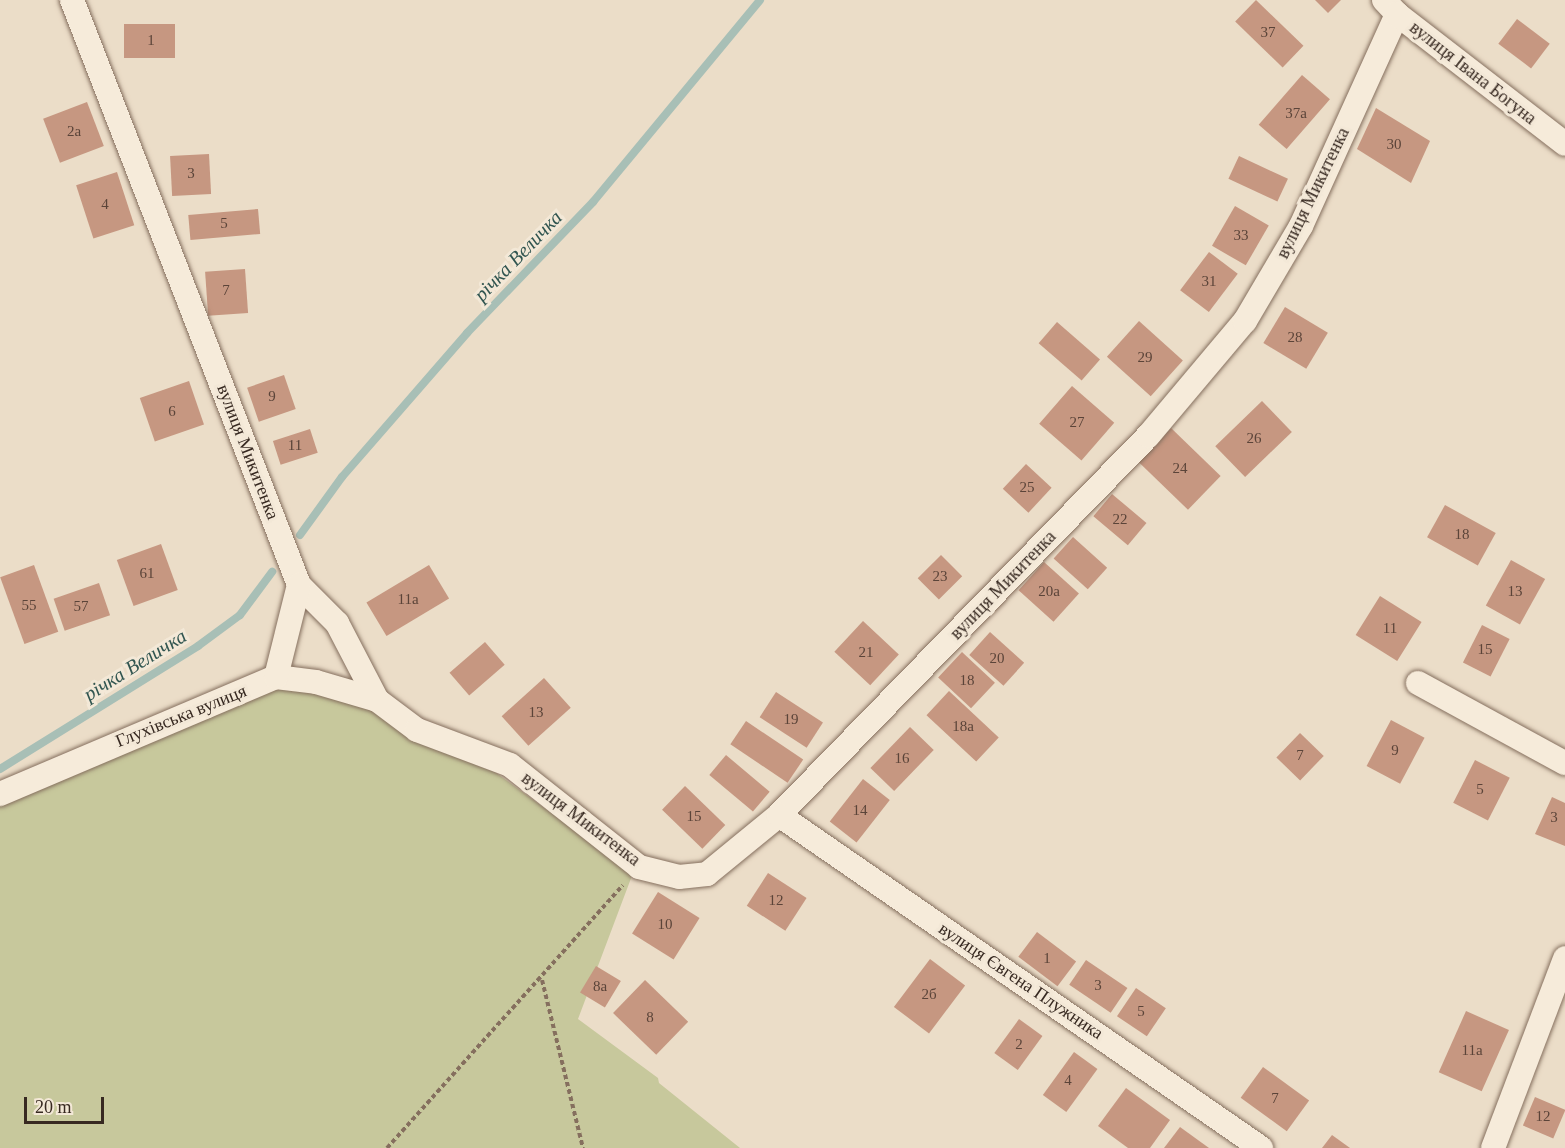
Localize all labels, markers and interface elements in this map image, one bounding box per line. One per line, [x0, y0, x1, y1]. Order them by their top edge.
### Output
street label: вулиця Івана Богуна [1405, 17, 1541, 129]
house number: 37 [1260, 24, 1276, 42]
house number: 1 [147, 32, 155, 50]
house number: 37а [1285, 105, 1307, 123]
house number: 2а [67, 123, 81, 141]
street label: вулиця Микитенка [1272, 124, 1354, 262]
house number: 30 [1386, 136, 1402, 154]
house number: 3 [187, 165, 195, 183]
house number: 4 [101, 196, 109, 214]
water label: річка Величка [469, 206, 567, 306]
house number: 5 [220, 215, 228, 233]
house number: 33 [1234, 227, 1248, 245]
house number: 31 [1202, 273, 1216, 291]
house number: 7 [222, 282, 230, 300]
house number: 28 [1288, 329, 1302, 347]
house number: 29 [1138, 349, 1152, 367]
street label: вулиця Микитенка [212, 381, 284, 523]
house number: 9 [268, 388, 276, 406]
house number: 6 [168, 403, 176, 421]
house number: 27 [1070, 414, 1084, 432]
house number: 26 [1246, 430, 1262, 448]
house number: 11 [288, 437, 302, 455]
house number: 24 [1172, 460, 1188, 478]
house number: 25 [1020, 479, 1034, 497]
house number: 22 [1112, 511, 1128, 529]
street label: вулиця Микитенка [946, 526, 1060, 644]
house number: 18 [1454, 526, 1470, 544]
house number: 61 [140, 565, 154, 583]
house number: 23 [932, 568, 948, 586]
house number: 20а [1038, 583, 1060, 601]
house number: 13 [1508, 583, 1522, 601]
house number: 11а [397, 591, 419, 609]
house number: 55 [22, 597, 36, 615]
house number: 57 [74, 598, 88, 616]
house number: 11 [1383, 620, 1397, 638]
water label: річка Величка [79, 624, 191, 706]
house number: 15 [1478, 641, 1492, 659]
house number: 21 [858, 644, 874, 662]
house number: 20 [990, 650, 1004, 668]
house number: 18 [960, 672, 974, 690]
street label: Глухівська вулиця [112, 680, 250, 752]
house number: 13 [528, 704, 544, 722]
house number: 19 [784, 711, 798, 729]
house number: 18а [952, 718, 974, 736]
house number: 9 [1391, 742, 1399, 760]
house number: 7 [1296, 747, 1304, 765]
house number: 16 [894, 750, 910, 768]
street label: вулиця Микитенка [517, 767, 645, 871]
house number: 5 [1476, 781, 1484, 799]
house number: 14 [852, 802, 868, 820]
house number: 15 [686, 808, 702, 826]
house number: 3 [1550, 809, 1558, 827]
house number: 12 [768, 892, 784, 910]
house number: 10 [658, 916, 672, 934]
street label: вулиця Євгена Плужника [935, 918, 1107, 1044]
house number: 1 [1043, 950, 1051, 968]
house number: 3 [1094, 977, 1102, 995]
house number: 8а [593, 978, 607, 996]
house number: 2б [921, 986, 937, 1004]
house number: 5 [1137, 1003, 1145, 1021]
house number: 8 [646, 1009, 654, 1027]
house number: 2 [1015, 1036, 1023, 1054]
house number: 11а [1461, 1042, 1483, 1060]
house number: 4 [1064, 1072, 1072, 1090]
scale bar [27, 1085, 106, 1123]
house number: 7 [1271, 1090, 1279, 1108]
text: 20 m [35, 1097, 72, 1117]
house number: 12 [1536, 1108, 1550, 1126]

